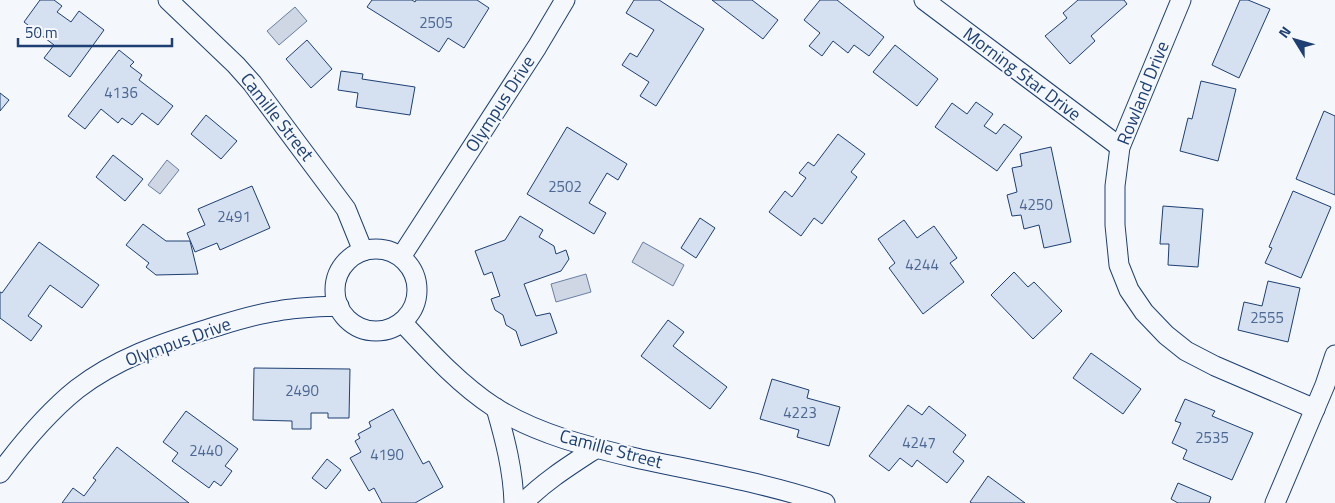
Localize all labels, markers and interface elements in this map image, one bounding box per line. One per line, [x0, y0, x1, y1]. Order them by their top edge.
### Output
house number: 2505 [419, 11, 453, 34]
scale bar [18, 15, 171, 47]
north arrow [1270, 15, 1320, 65]
street label: Morning Star Drive [958, 20, 1087, 127]
text: 50 m [25, 21, 58, 44]
text: N [1273, 22, 1296, 42]
street label: Rowland Drive [1109, 37, 1176, 149]
street label: Olympus Drive [458, 50, 541, 157]
street label: Camille Street [234, 67, 321, 167]
house number: 4136 [104, 81, 138, 104]
house number: 2502 [548, 175, 582, 198]
house number: 4250 [1019, 193, 1053, 216]
house number: 2491 [217, 205, 251, 228]
house number: 4244 [905, 253, 939, 276]
house number: 2555 [1250, 306, 1284, 329]
street label: Olympus Drive [121, 310, 234, 373]
house number: 2490 [285, 379, 319, 402]
house number: 4223 [783, 401, 817, 424]
street label: Camille Street [557, 422, 666, 475]
house number: 2535 [1195, 426, 1229, 449]
house number: 4247 [902, 431, 936, 454]
house number: 2440 [189, 439, 223, 462]
house number: 4190 [370, 443, 404, 466]

